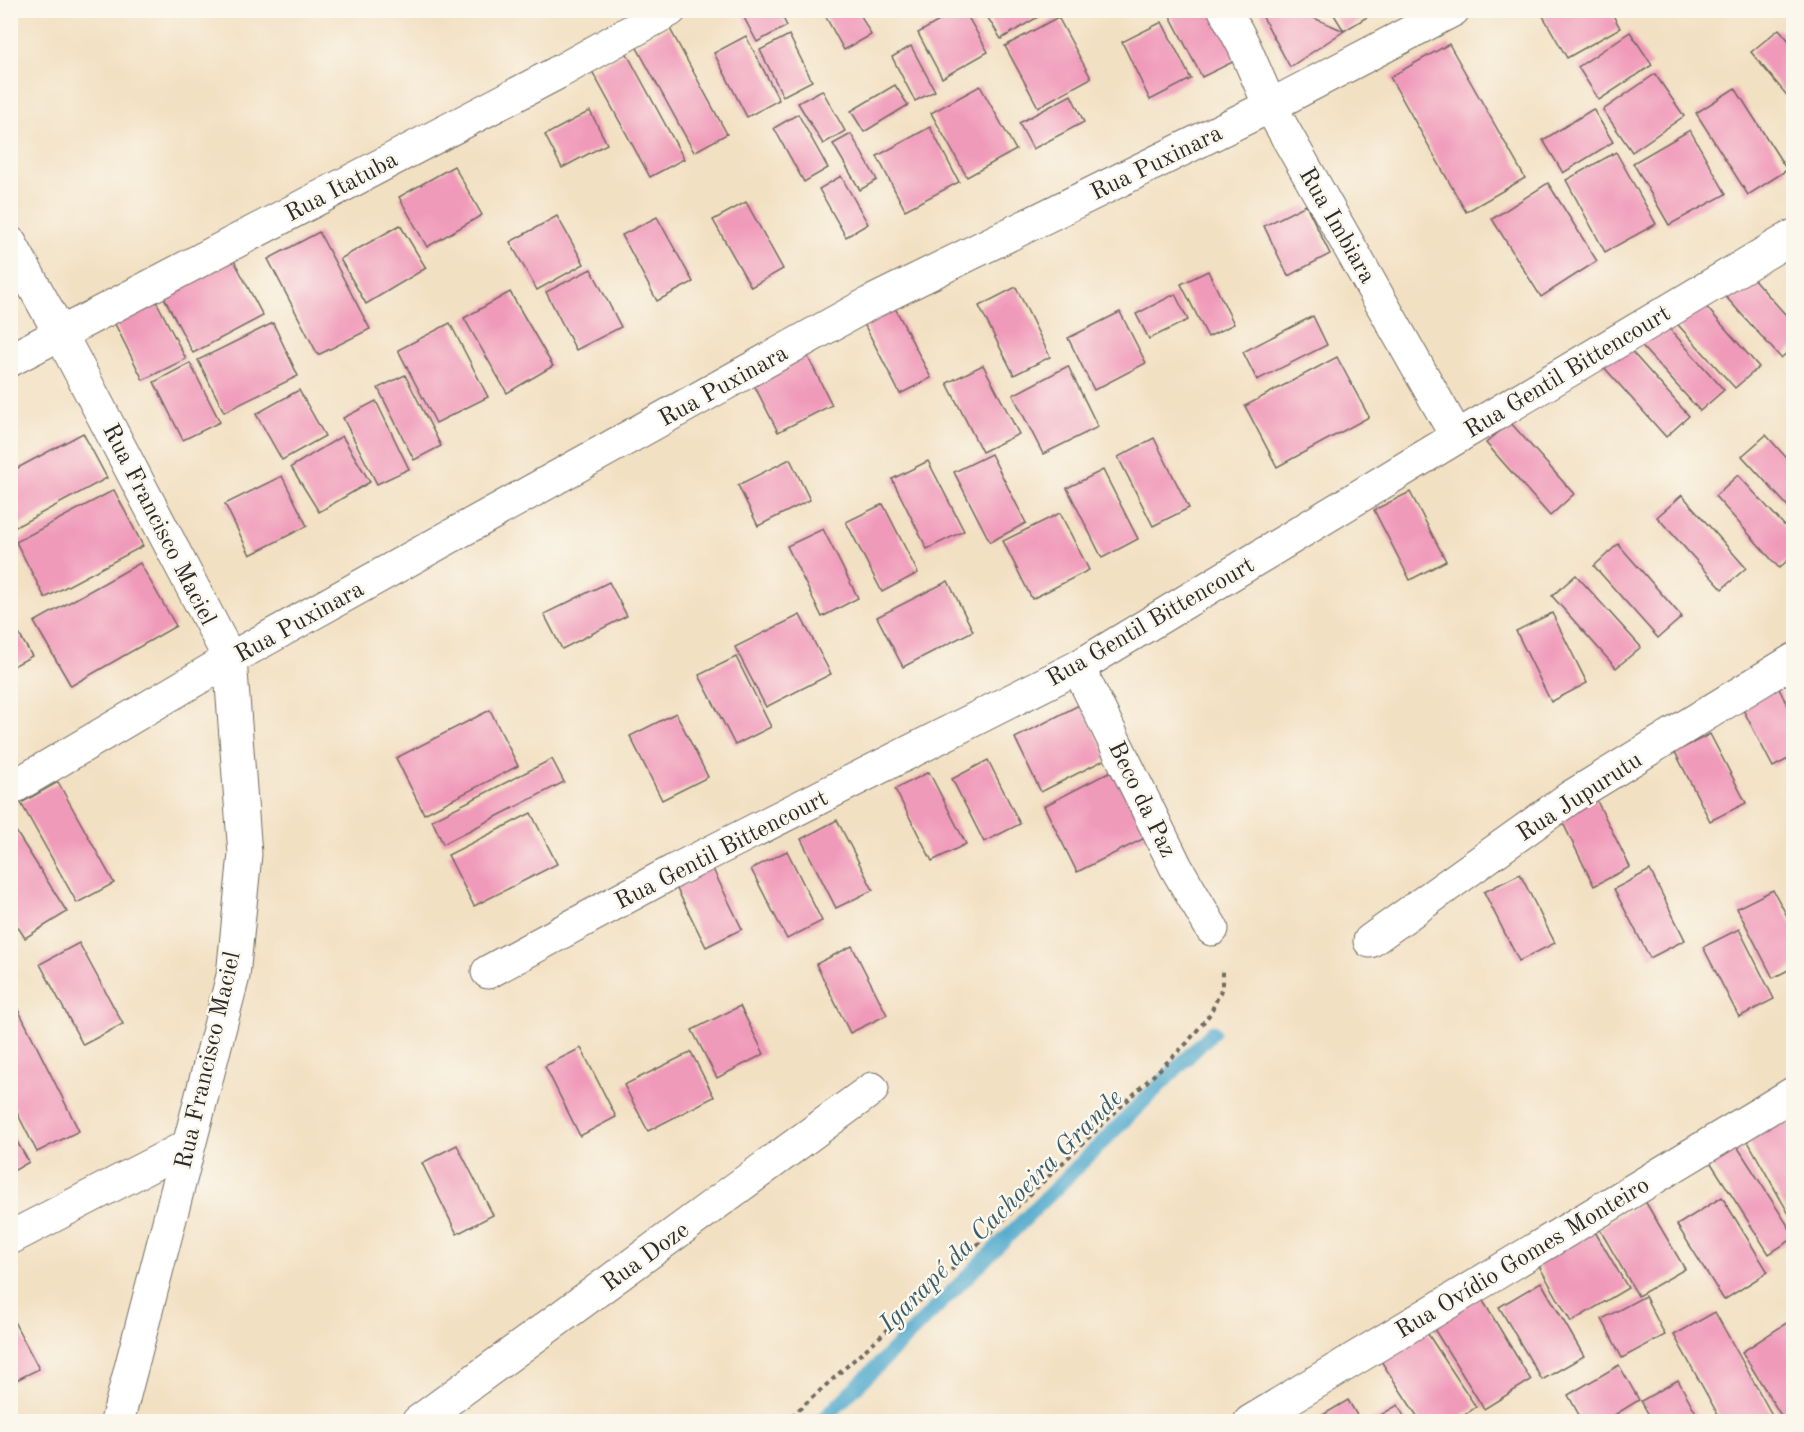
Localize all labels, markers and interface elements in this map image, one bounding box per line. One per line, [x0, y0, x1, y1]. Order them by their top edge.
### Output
street label: Rua Puxinara [1087, 122, 1227, 206]
street label: Rua Itatuba [282, 148, 402, 227]
street label: Rua Imbiara [1294, 164, 1379, 288]
street label: Rua Gentil Bittencourt [1461, 302, 1675, 444]
street label: Rua Puxinara [656, 341, 793, 432]
street label: Rua Francisco Maciel [97, 420, 219, 629]
street label: Rua Gentil Bittencourt [1043, 554, 1259, 692]
street label: Rua Puxinara [232, 577, 369, 668]
street label: Beco da Paz [1103, 738, 1179, 862]
street label: Rua Jupurutu [1513, 748, 1647, 847]
street label: Rua Gentil Bittencourt [612, 787, 832, 915]
street label: Rua Francisco Maciel [172, 949, 246, 1171]
water label: Igarapé da Cachoeira Grande [874, 1085, 1128, 1339]
street label: Rua Ovídio Gomes Monteiro [1392, 1173, 1654, 1344]
street label: Rua Doze [598, 1218, 694, 1297]

